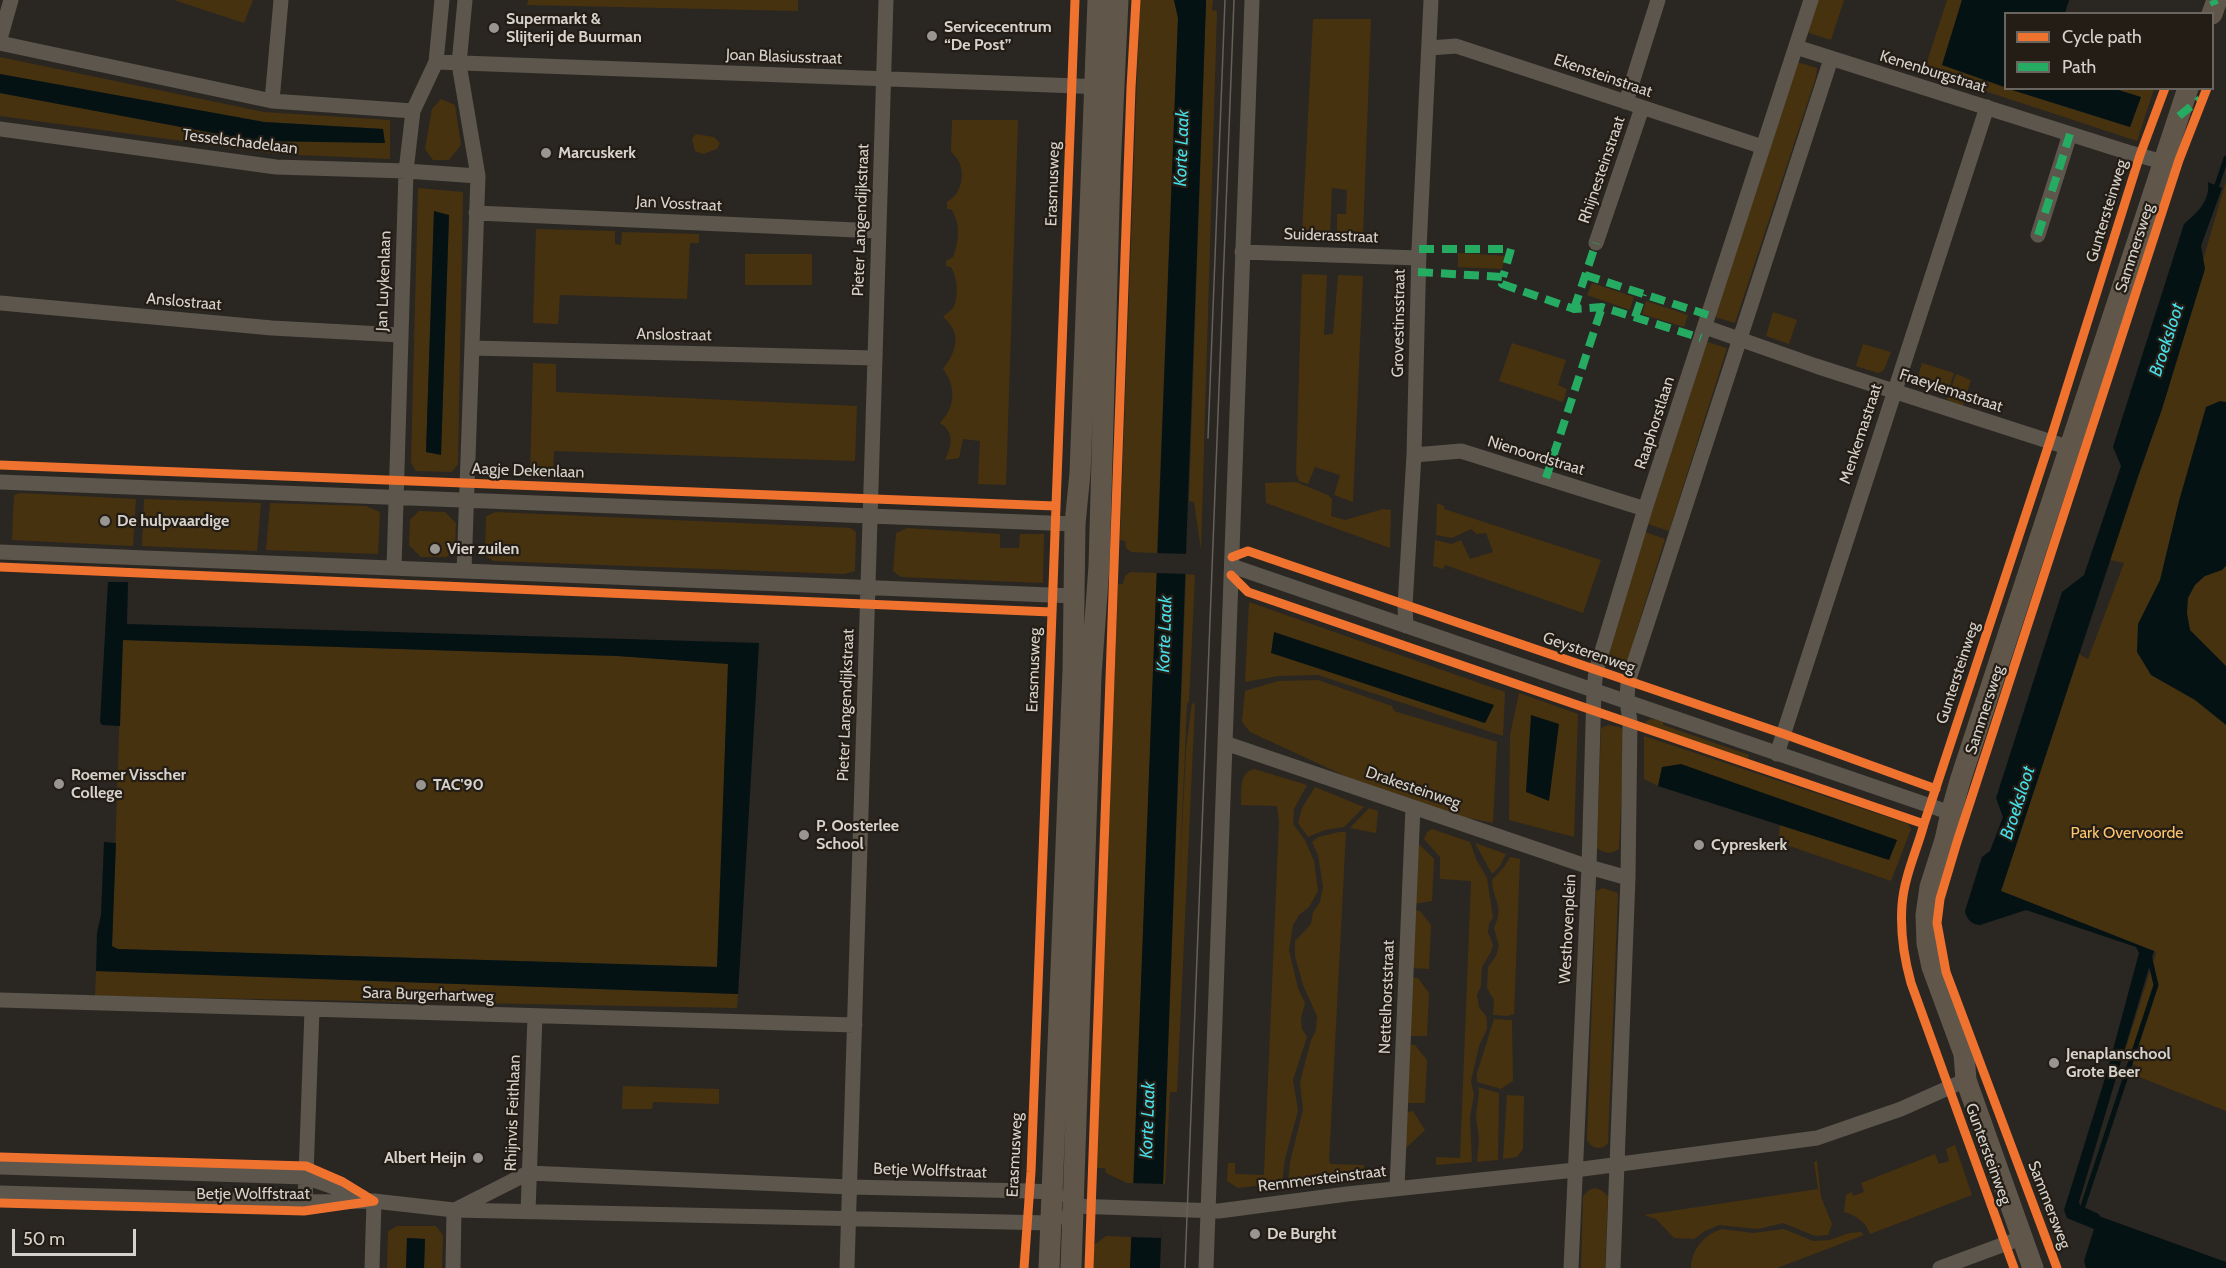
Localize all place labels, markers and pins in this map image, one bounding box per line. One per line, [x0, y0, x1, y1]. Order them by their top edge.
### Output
place label: Supermarkt & Slijterij de Buurman [506, 9, 642, 47]
place label: Servicecentrum “De Post” [944, 17, 1052, 55]
marker: Supermarkt & Slijterij de Buurman [487, 21, 501, 35]
marker: Servicecentrum “De Post” [925, 29, 939, 43]
place label: Marcuskerk [558, 143, 636, 163]
marker: Marcuskerk [539, 146, 553, 160]
place label: De hulpvaardige [117, 511, 229, 531]
marker: De hulpvaardige [98, 514, 112, 528]
place label: Vier zuilen [447, 539, 519, 559]
marker: Vier zuilen [428, 542, 442, 556]
place label: Roemer Visscher College [71, 765, 186, 803]
place label: TAC'90 [433, 775, 484, 795]
marker: Roemer Visscher College [52, 777, 66, 791]
marker: TAC'90 [414, 778, 428, 792]
place label: P. Oosterlee School [816, 816, 899, 854]
marker: P. Oosterlee School [797, 828, 811, 842]
place label: Cypreskerk [1711, 835, 1787, 855]
marker: Cypreskerk [1692, 838, 1706, 852]
place label: Jenaplanschool Grote Beer [2066, 1044, 2171, 1082]
marker: Jenaplanschool Grote Beer [2047, 1056, 2061, 1070]
place label: Albert Heijn [384, 1148, 466, 1168]
marker: Albert Heijn [471, 1151, 485, 1165]
place label: De Burght [1267, 1224, 1336, 1244]
marker: De Burght [1248, 1227, 1262, 1241]

